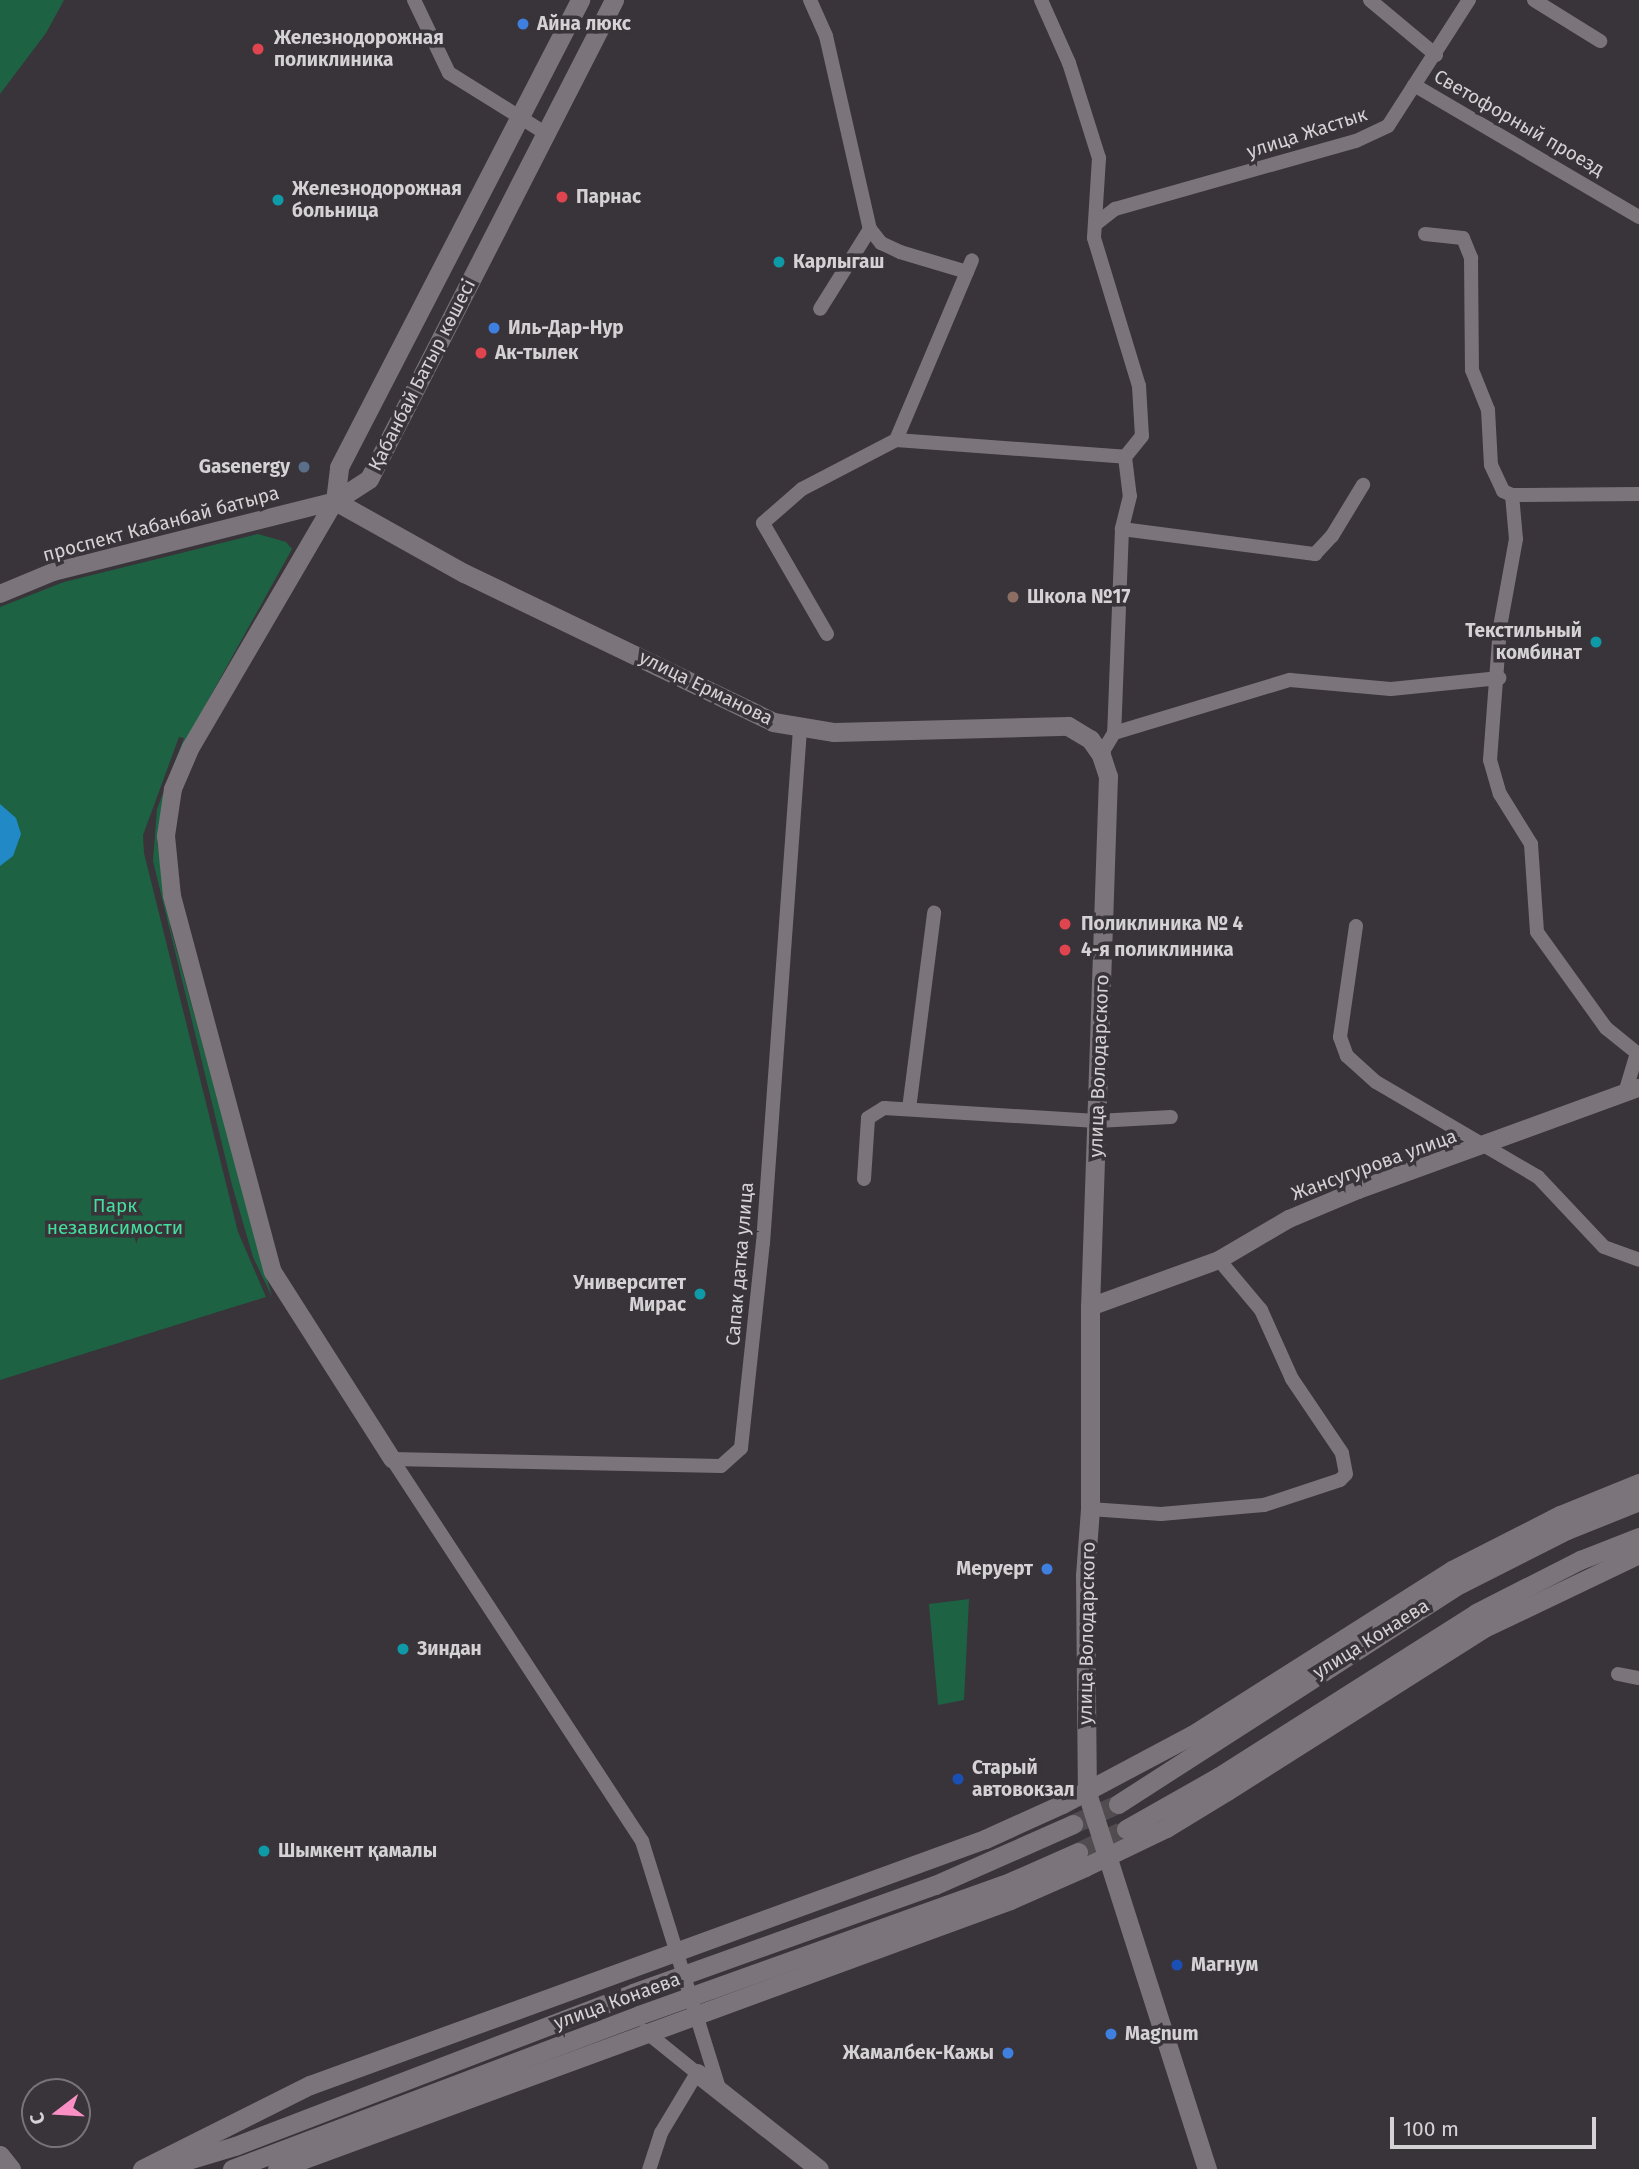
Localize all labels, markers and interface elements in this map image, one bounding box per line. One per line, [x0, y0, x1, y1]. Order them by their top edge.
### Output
place label: Айна люкс [537, 13, 631, 35]
marker: Айна люкс [515, 16, 531, 32]
place label: Железнодорожная поликлиника [274, 27, 444, 71]
marker: Железнодорожная поликлиника [248, 39, 268, 59]
street label: Светофорный проезд [1430, 65, 1608, 181]
street label: улица Жастык [1244, 103, 1370, 163]
place label: Железнодорожная больница [292, 178, 462, 222]
place label: Парнас [576, 186, 641, 208]
marker: Парнас [554, 189, 570, 205]
marker: Железнодорожная больница [270, 192, 286, 208]
place label: Карлыгаш [793, 251, 884, 273]
marker: Карлыгаш [771, 254, 787, 270]
street label: Қабанбай Батыр көшесі [364, 275, 480, 475]
place label: Иль-Дар-Нур [508, 317, 624, 339]
marker: Иль-Дар-Нур [486, 320, 502, 336]
place label: Ак-тылек [495, 342, 578, 364]
marker: Ак-тылек [473, 345, 489, 361]
place label: Gasenergy [199, 456, 290, 478]
marker: Gasenergy [296, 459, 312, 475]
street label: проспект Кабанбай батыра [40, 481, 282, 567]
place label: Школа №17 [1027, 586, 1130, 608]
marker: Школа №17 [1005, 589, 1021, 605]
place label: Текстильный комбинат [1465, 620, 1582, 664]
marker: Текстильный комбинат [1588, 634, 1604, 650]
street label: улица Ерманова [636, 646, 776, 730]
place label: Поликлиника № 4 [1081, 913, 1243, 935]
marker: Поликлиника № 4 [1055, 914, 1075, 934]
place label: 4-я поликлиника [1081, 939, 1234, 961]
marker: 4-я поликлиника [1055, 940, 1075, 960]
street label: улица Володарского [1084, 974, 1114, 1158]
street label: Жансугурова улица [1288, 1124, 1460, 1206]
street label: Сапак датка улица [721, 1181, 759, 1347]
park label: Парк независимости [47, 1195, 183, 1239]
place label: Университет Мирас [573, 1272, 686, 1316]
marker: Университет Мирас [692, 1286, 708, 1302]
street label: улица Володарского [1074, 1541, 1100, 1725]
place label: Меруерт [956, 1558, 1033, 1580]
marker: Меруерт [1039, 1561, 1055, 1577]
street label: улица Конаева [1309, 1594, 1433, 1684]
place label: Зиндан [417, 1638, 482, 1660]
marker: Зиндан [395, 1641, 411, 1657]
place label: Старый автовокзал [972, 1757, 1075, 1801]
marker: Старый автовокзал [950, 1771, 966, 1787]
place label: Шымкент қамалы [278, 1840, 437, 1862]
marker: Шымкент қамалы [256, 1843, 272, 1859]
place label: Магнум [1191, 1954, 1258, 1976]
marker: Магнум [1169, 1957, 1185, 1973]
street label: улица Конаева [551, 1968, 683, 2034]
place label: Magnum [1125, 2023, 1199, 2045]
marker: Magnum [1103, 2026, 1119, 2042]
place label: Жамалбек-Кажы [843, 2042, 994, 2064]
marker: Жамалбек-Кажы [1000, 2045, 1016, 2061]
north arrow [21, 2078, 91, 2148]
scale bar [1394, 2102, 1600, 2146]
text: С [25, 2110, 50, 2127]
text: 100 m [1403, 2116, 1459, 2142]

